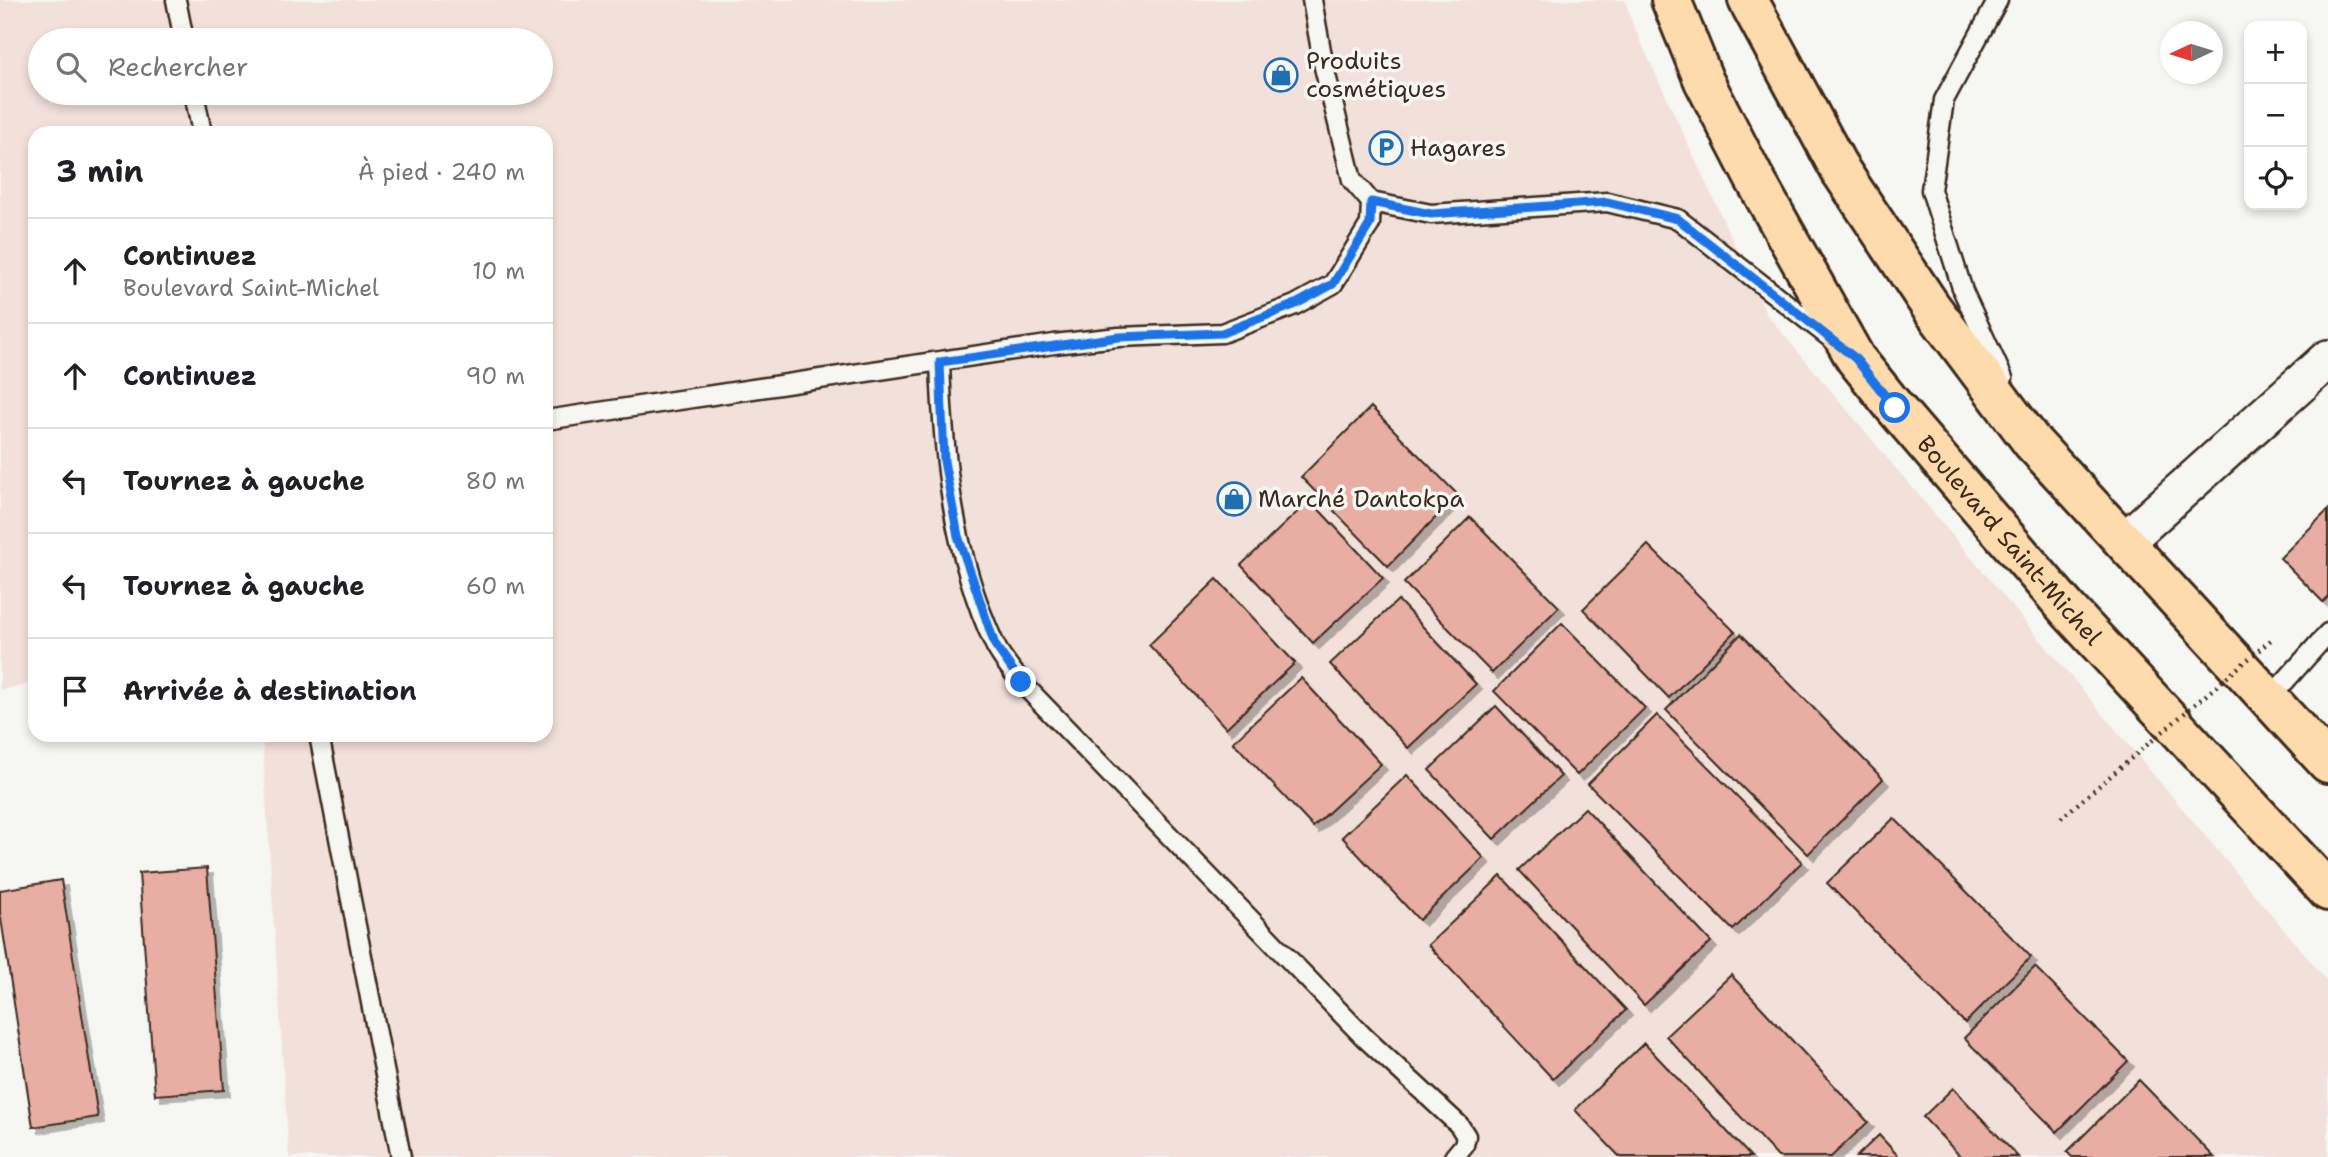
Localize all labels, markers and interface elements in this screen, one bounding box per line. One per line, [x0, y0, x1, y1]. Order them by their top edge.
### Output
north arrow [2160, 21, 2223, 84]
map controls [2244, 21, 2307, 210]
button: + [2244, 21, 2307, 84]
search box [28, 28, 553, 105]
place label: Produits cosmétiques [1306, 45, 1446, 105]
icon: search [52, 48, 90, 86]
text: Rechercher [108, 49, 248, 84]
shop icon: Produits cosmétiques [1262, 56, 1300, 94]
button: − [2244, 84, 2307, 147]
parking icon: Hagares [1367, 129, 1405, 167]
place label: Hagares [1410, 132, 1506, 164]
button: locate [2244, 147, 2307, 210]
text: 3 min [56, 151, 143, 192]
text: À pied · 240 m [358, 157, 525, 187]
text: Continuez [123, 238, 257, 273]
icon: ahead [56, 252, 94, 290]
text: 10 m [472, 256, 525, 286]
text: Boulevard Saint-Michel [123, 273, 379, 303]
icon: ahead [56, 357, 94, 395]
text: Continuez [123, 358, 257, 393]
text: 90 m [465, 361, 525, 391]
route start [1879, 392, 1910, 423]
street label: Boulevard Saint-Michel [1910, 429, 2109, 653]
icon: left [56, 462, 94, 500]
text: Tournez à gauche [123, 463, 365, 498]
text: 80 m [466, 466, 525, 496]
shop icon: Marché Dantokpa [1215, 480, 1253, 518]
place label: Marché Dantokpa [1258, 483, 1464, 515]
icon: left [56, 567, 94, 605]
text: Tournez à gauche [123, 568, 365, 603]
text: 60 m [466, 571, 525, 601]
route end [1005, 666, 1036, 697]
icon: arrive [56, 672, 94, 710]
text: Arrivée à destination [123, 673, 417, 708]

